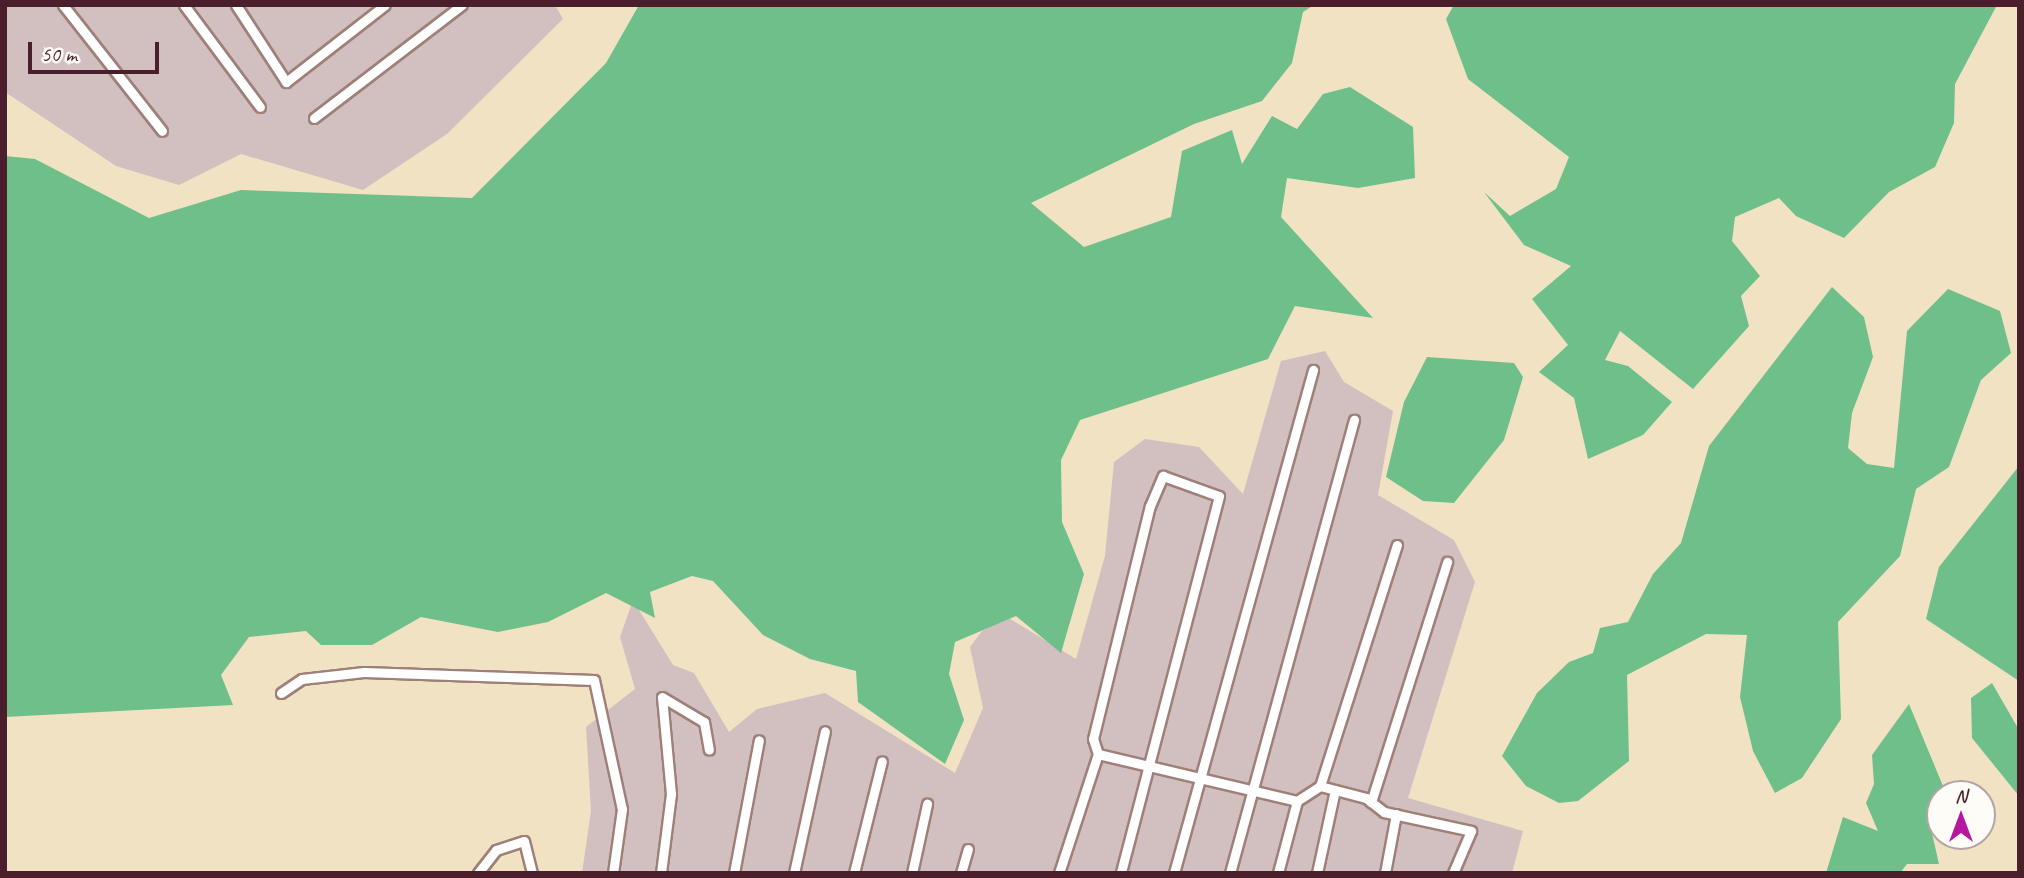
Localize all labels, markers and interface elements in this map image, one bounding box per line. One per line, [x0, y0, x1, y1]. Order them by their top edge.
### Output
scale bar [32, 28, 163, 72]
text: 50 m [41, 41, 77, 67]
north arrow [1926, 780, 1996, 850]
text: N [1955, 784, 1967, 808]

